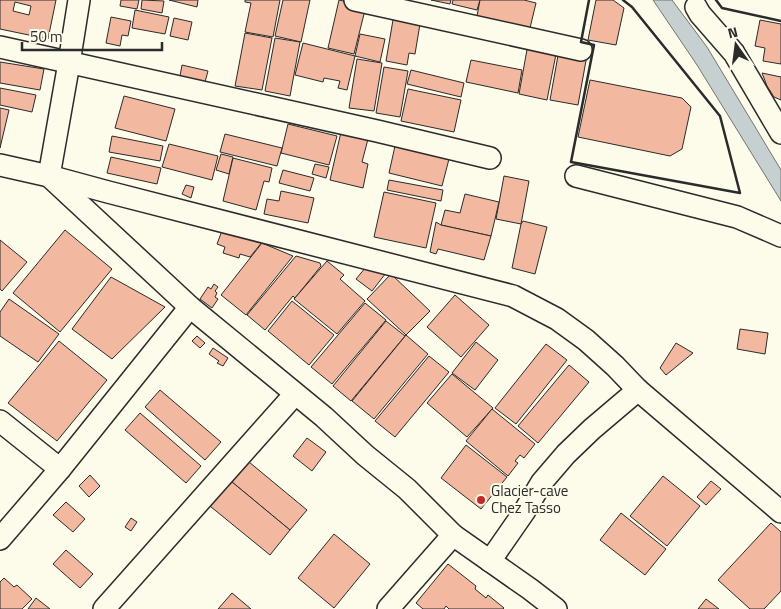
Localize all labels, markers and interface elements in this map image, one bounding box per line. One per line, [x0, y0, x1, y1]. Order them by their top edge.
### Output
scale bar [22, 20, 162, 52]
north arrow [711, 20, 761, 70]
text: N [725, 21, 740, 43]
text: 50 m [30, 25, 63, 48]
place label: Glacier-cave Chez Tasso [491, 479, 568, 519]
marker: Glacier-cave Chez Tasso [475, 494, 487, 506]

